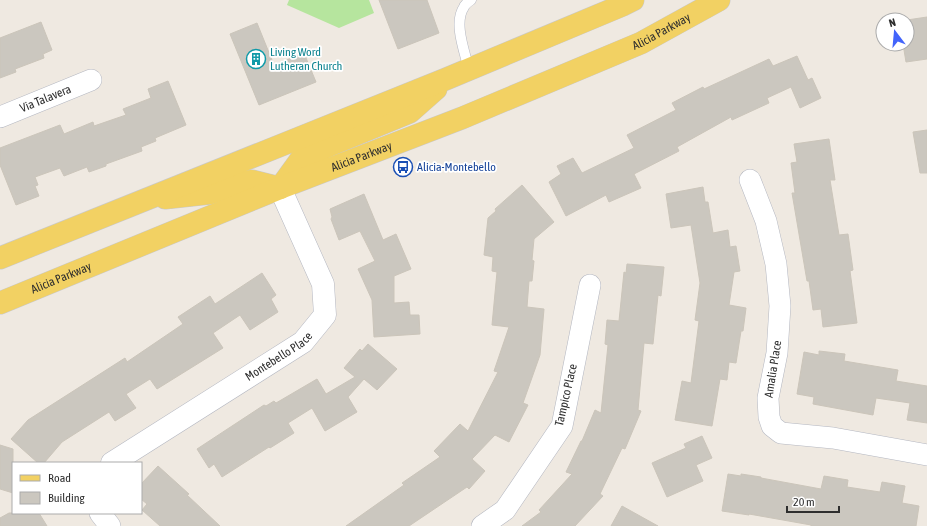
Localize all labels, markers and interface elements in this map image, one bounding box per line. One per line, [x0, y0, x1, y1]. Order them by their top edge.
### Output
street label: Alicia Parkway [630, 10, 693, 53]
north arrow [875, 12, 915, 52]
text: N [887, 16, 897, 29]
place label: Living Word Lutheran Church [270, 45, 342, 73]
building icon: Living Word Lutheran Church [245, 48, 267, 70]
street label: Via Talavera [18, 82, 73, 115]
street label: Alicia Parkway [329, 139, 394, 175]
bus stop icon: Alicia-Montebello [392, 156, 414, 178]
place label: Alicia-Montebello [417, 160, 496, 174]
street label: Alicia Parkway [29, 259, 93, 297]
street label: Montebello Place [243, 329, 315, 384]
street label: Amalia Place [762, 339, 784, 399]
street label: Tampico Place [552, 363, 580, 427]
legend [12, 462, 142, 514]
text: Road [48, 471, 71, 485]
scale bar [787, 488, 839, 514]
text: Building [48, 491, 86, 505]
text: 20 m [793, 495, 815, 509]

